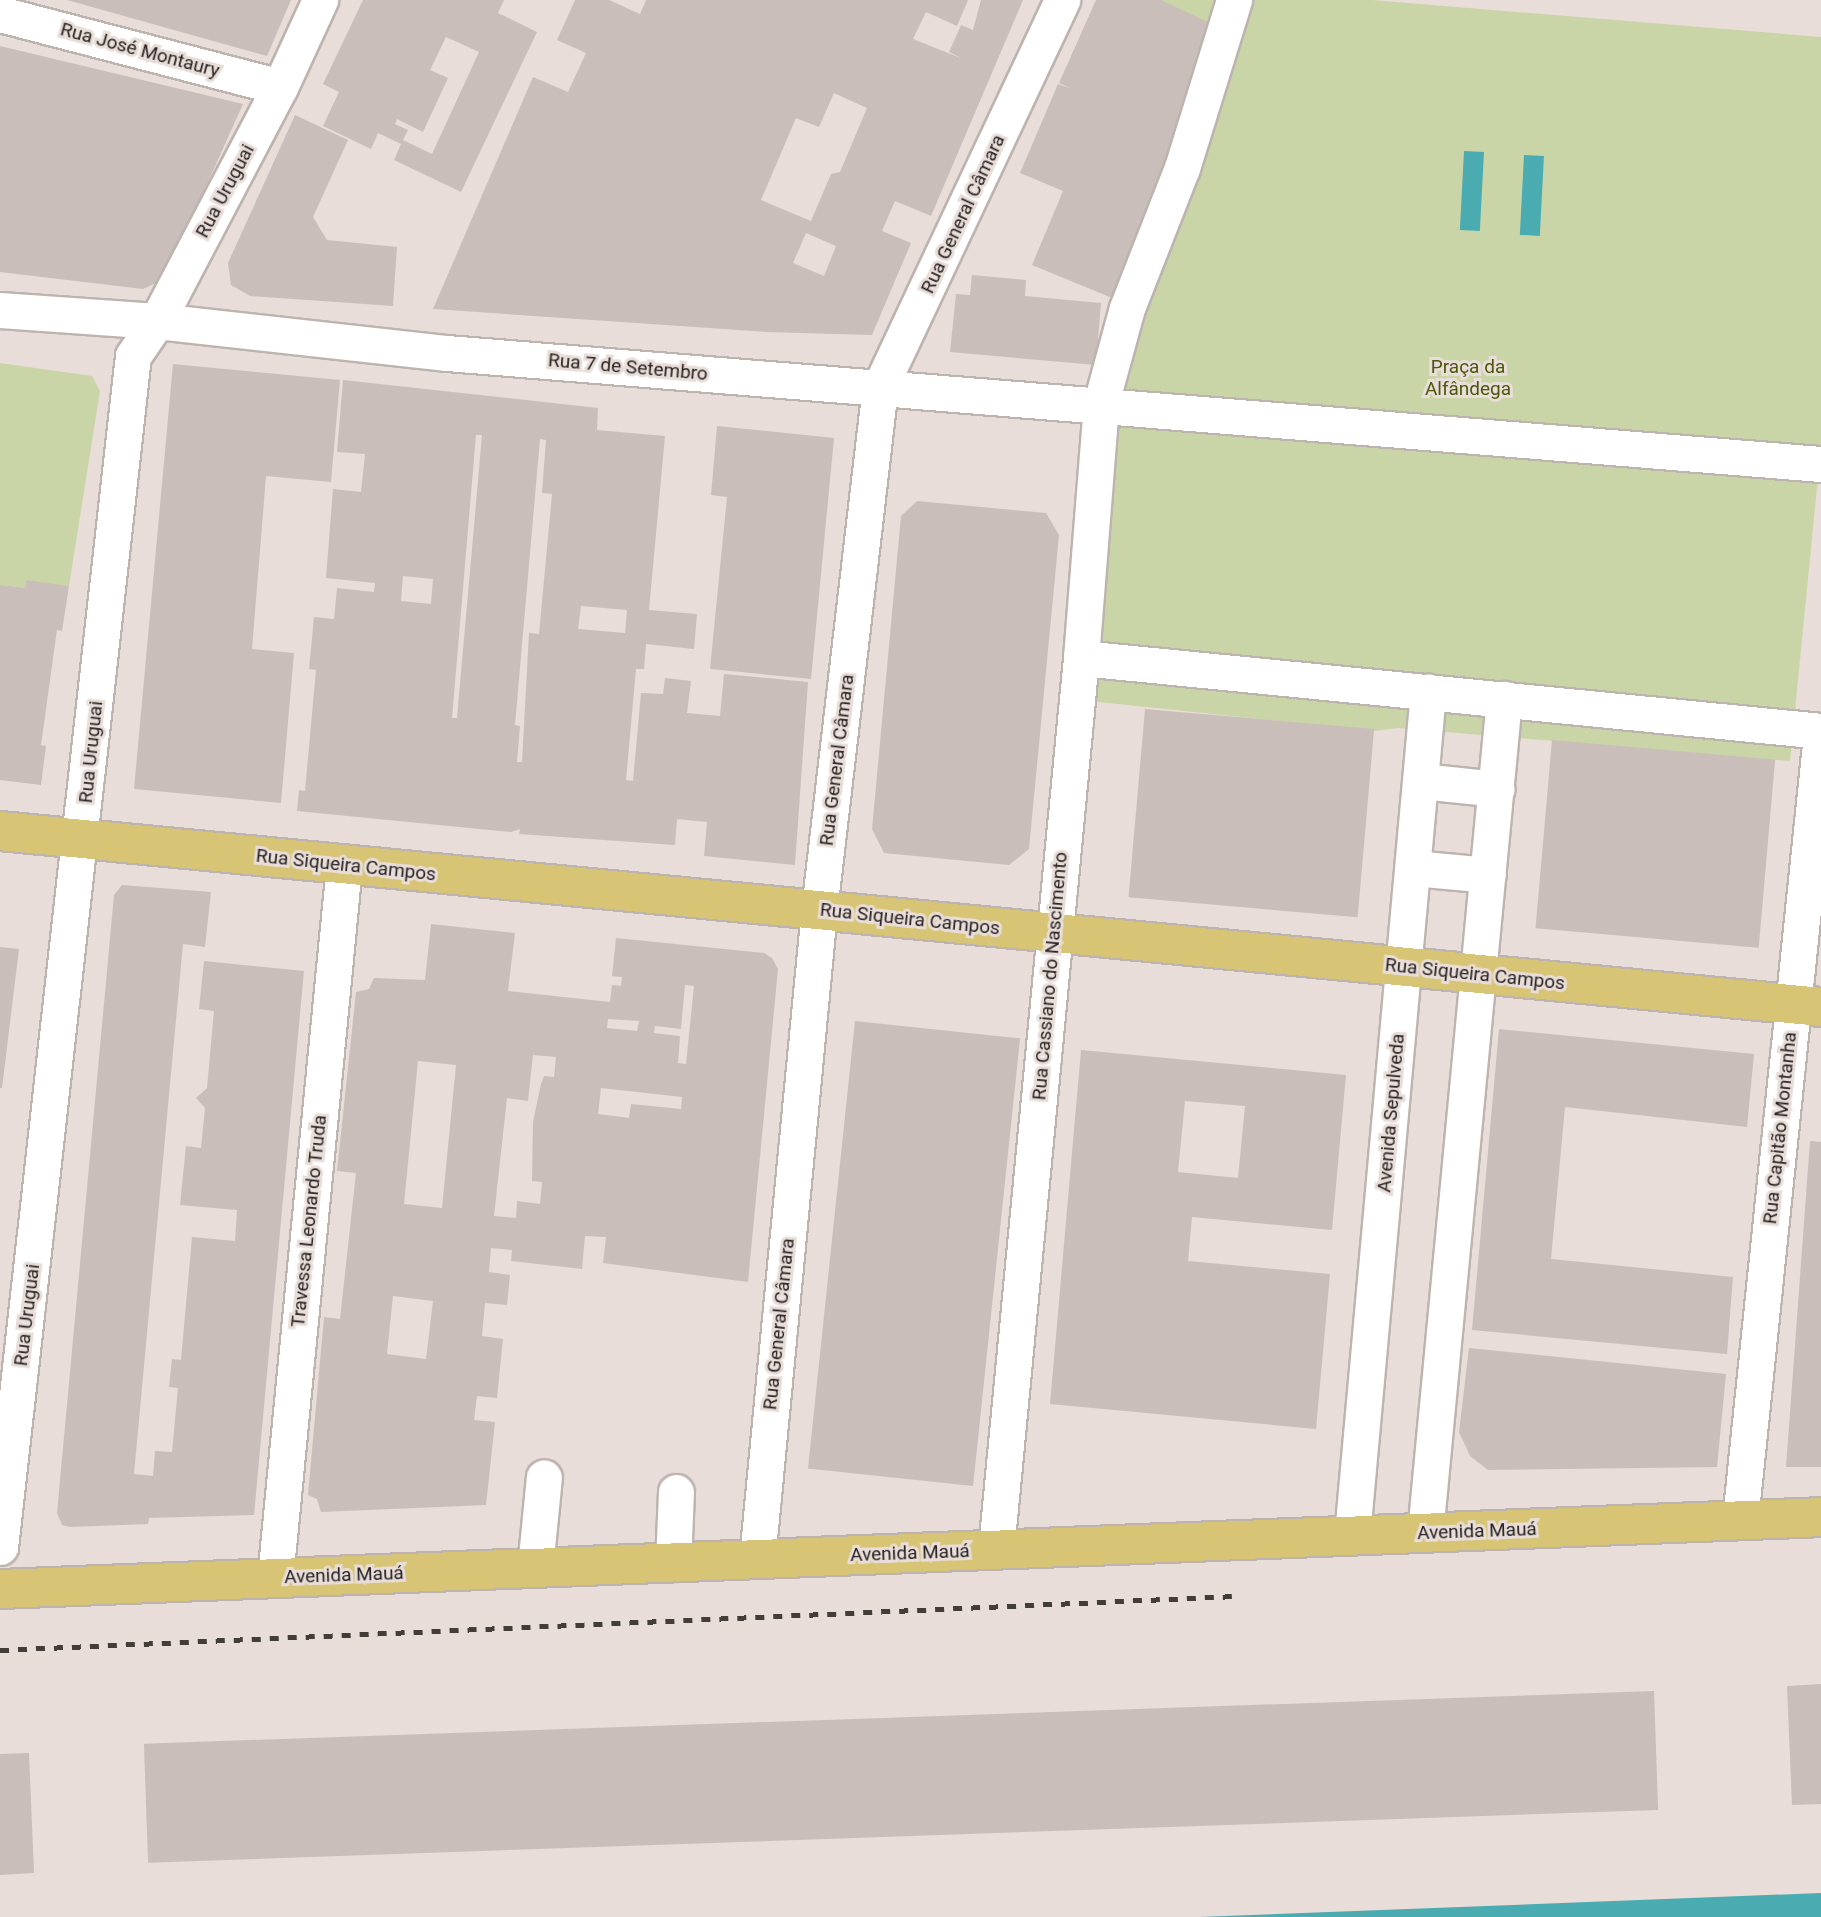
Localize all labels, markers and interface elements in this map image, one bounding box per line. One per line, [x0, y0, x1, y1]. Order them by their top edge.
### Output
street label: Rua José Montaury [58, 18, 222, 82]
street label: Rua General Câmara [916, 131, 1010, 297]
street label: Rua Uruguai [191, 140, 259, 242]
street label: Rua 7 de Setembro [547, 349, 709, 385]
park label: Praça da Alfândega [1425, 356, 1511, 400]
street label: Rua General Câmara [815, 673, 859, 847]
street label: Rua Uruguai [74, 700, 108, 804]
street label: Rua Siqueira Campos [255, 844, 437, 886]
street label: Rua Cassiano do Nascimento [1028, 851, 1072, 1101]
street label: Rua Siqueira Campos [819, 898, 1001, 940]
street label: Rua Siqueira Campos [1384, 953, 1566, 995]
street label: Rua Capitão Montanha [1759, 1031, 1801, 1225]
street label: Avenida Sepulveda [1373, 1033, 1409, 1193]
street label: Travessa Leonardo Truda [286, 1113, 332, 1329]
street label: Rua General Câmara [759, 1237, 799, 1411]
street label: Rua Uruguai [9, 1263, 45, 1367]
street label: Avenida Mauá [1417, 1518, 1537, 1544]
street label: Avenida Mauá [850, 1540, 970, 1566]
street label: Avenida Mauá [284, 1562, 404, 1588]

